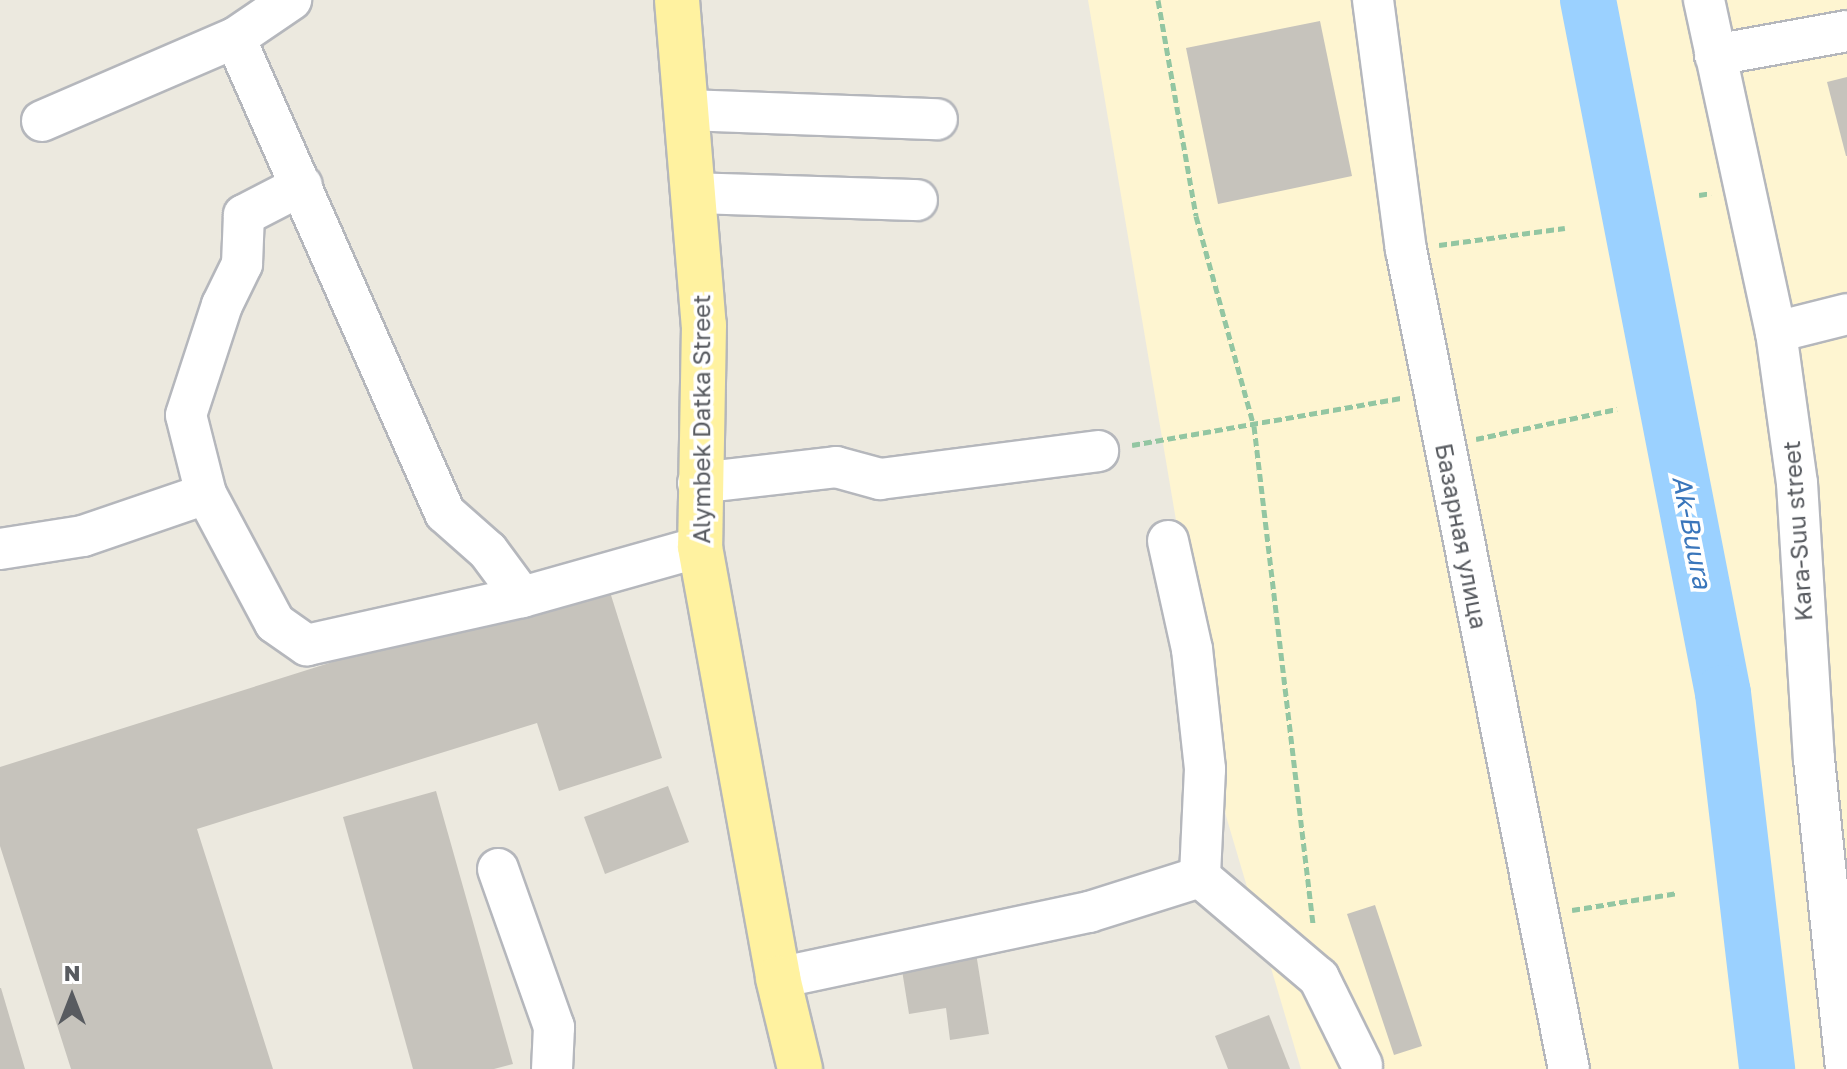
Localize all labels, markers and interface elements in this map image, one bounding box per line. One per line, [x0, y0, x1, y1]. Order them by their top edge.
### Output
street label: Alymbek Datka Street [687, 294, 715, 544]
street label: Kara-Suu street [1776, 440, 1818, 622]
street label: Базарная улица [1430, 441, 1494, 631]
water label: Ak-Buura [1666, 473, 1718, 591]
north arrow [32, 957, 112, 1037]
text: N [64, 959, 80, 986]

